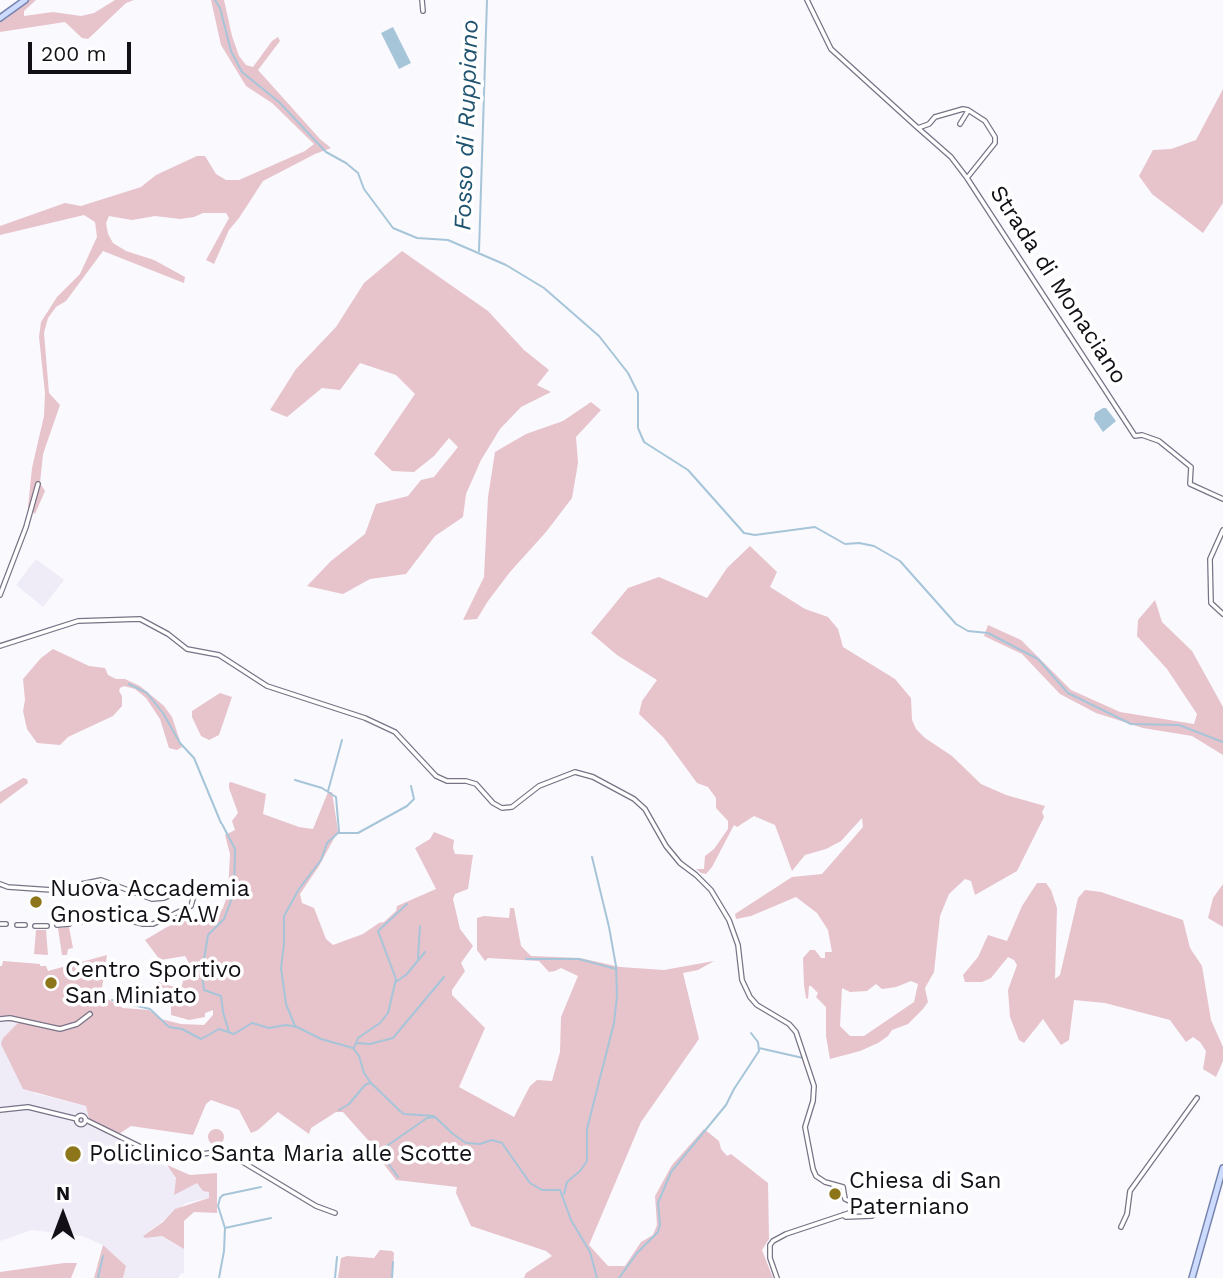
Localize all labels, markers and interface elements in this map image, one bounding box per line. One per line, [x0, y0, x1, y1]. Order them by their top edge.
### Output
water label: Fosso di Ruppiano [449, 19, 485, 231]
scale bar [32, 28, 135, 72]
text: 200 m [41, 41, 107, 66]
street label: Strada di Monaciano [984, 181, 1132, 389]
place label: Nuova Accademia Gnostica S.A.W [50, 875, 250, 929]
marker: Nuova Accademia Gnostica S.A.W [28, 894, 44, 910]
place label: Centro Sportivo San Miniato [65, 956, 241, 1010]
marker: Centro Sportivo San Miniato [43, 975, 59, 991]
place label: Policlinico Santa Maria alle Scotte [89, 1140, 472, 1168]
marker: Policlinico Santa Maria alle Scotte [63, 1144, 83, 1164]
place label: Chiesa di San Paterniano [849, 1167, 1002, 1221]
north arrow [28, 1180, 98, 1250]
text: N [56, 1182, 70, 1205]
marker: Chiesa di San Paterniano [827, 1186, 843, 1202]

